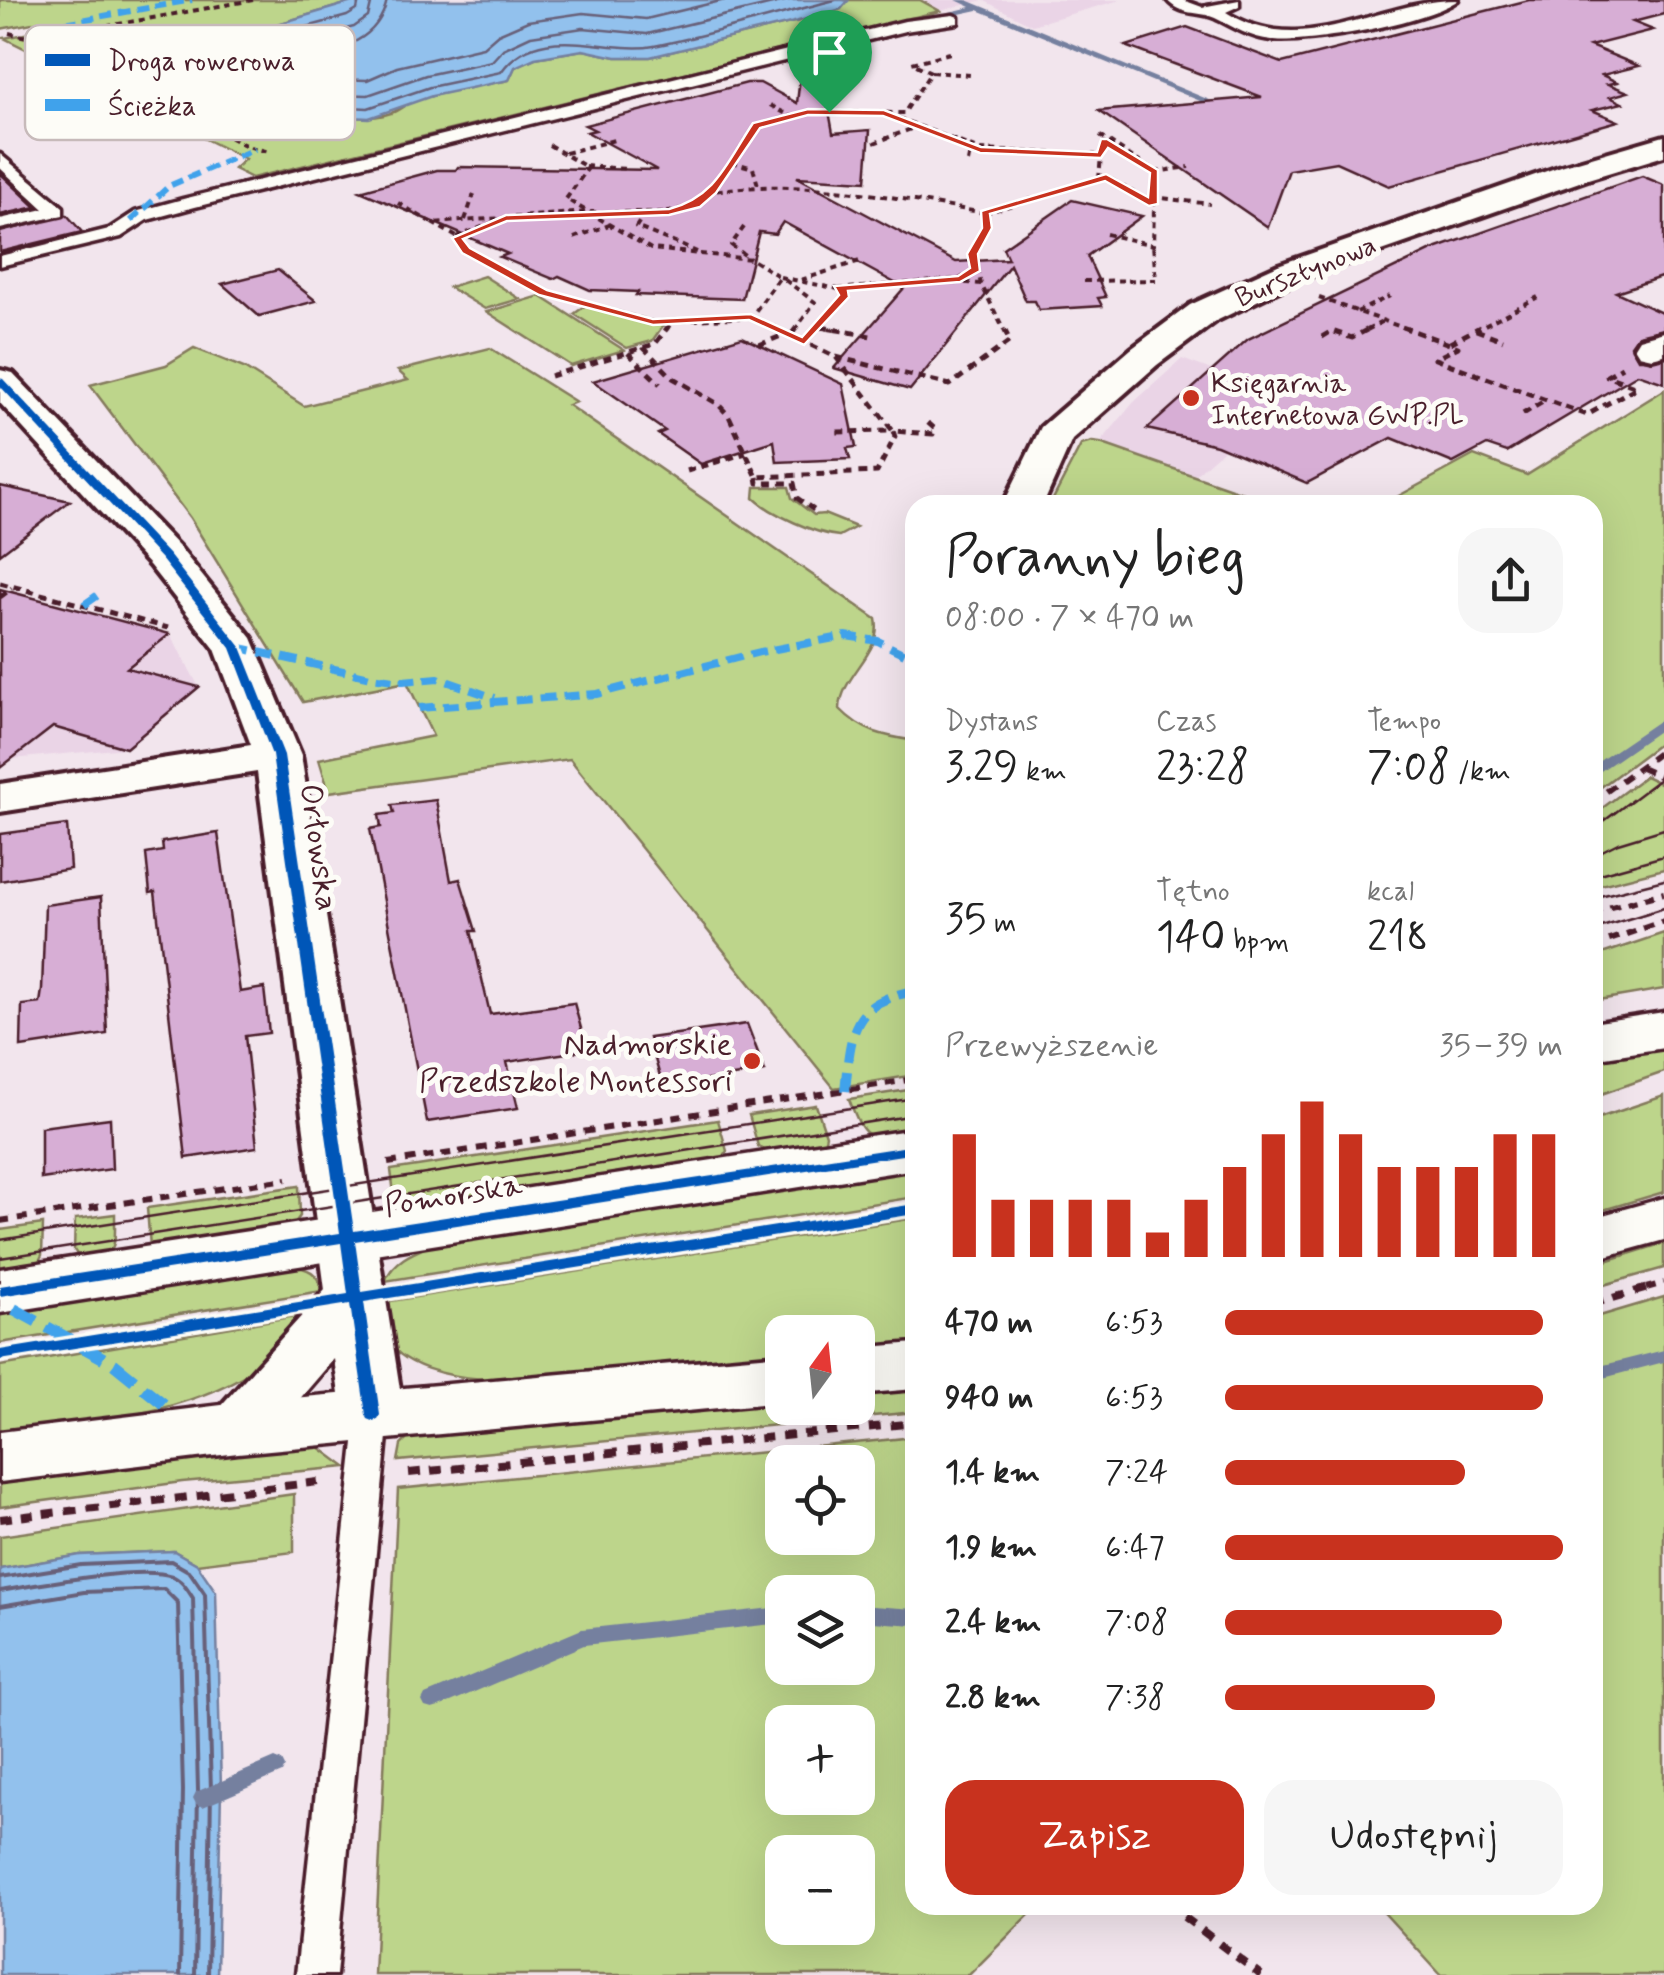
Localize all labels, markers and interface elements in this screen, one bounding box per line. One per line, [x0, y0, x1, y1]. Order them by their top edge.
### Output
pin [787, 10, 872, 113]
legend [25, 25, 355, 140]
icon: arrive [802, 25, 857, 80]
text: Droga rowerowa [108, 44, 295, 81]
text: Ścieżka [108, 88, 197, 126]
street label: Bursztynowa [1230, 227, 1382, 317]
place label: Księgarnia Internetowa GWP.PL [1211, 366, 1464, 435]
marker: Księgarnia Internetowa GWP.PL [1180, 387, 1202, 409]
text: Poranny bieg [945, 523, 1245, 595]
button: share [1458, 528, 1563, 633]
text: 08:00 · 7 × 470 m [945, 597, 1194, 639]
text: Dystans [945, 704, 1038, 741]
text: Czas [1156, 704, 1216, 741]
text: Tempo [1367, 704, 1441, 741]
text: 3.29 [945, 741, 1018, 796]
text: 23:28 [1156, 741, 1249, 796]
text: 7:08 [1367, 741, 1450, 796]
text: km [1018, 754, 1067, 791]
text: /km [1450, 754, 1511, 791]
street label: Orłowska [288, 781, 348, 913]
text: Tętno [1156, 874, 1230, 911]
text: kcal [1367, 874, 1414, 911]
text: 35 [945, 893, 986, 948]
text: m [986, 906, 1016, 943]
text: 140 [1156, 911, 1226, 966]
text: 218 [1367, 911, 1428, 966]
text: bpm [1226, 924, 1289, 961]
place label: Nadmorskie Przedszkole Montessori [419, 1024, 732, 1103]
text: Przewyższenie [945, 1025, 1158, 1067]
text: 35–39 m [1439, 1025, 1563, 1067]
marker: Nadmorskie Przedszkole Montessori [741, 1050, 763, 1072]
street label: Pomorska [381, 1164, 526, 1228]
text: 470 m [945, 1302, 1033, 1344]
text: 6:53 [1105, 1302, 1163, 1344]
north arrow [765, 1315, 875, 1425]
map controls [765, 1315, 875, 1945]
text: 940 m [945, 1377, 1033, 1419]
text: 6:53 [1105, 1377, 1163, 1419]
button: locate [765, 1445, 875, 1555]
text: 1.4 km [945, 1452, 1040, 1494]
text: 7:24 [1105, 1452, 1168, 1494]
text: 1.9 km [945, 1527, 1037, 1569]
text: 6:47 [1105, 1527, 1165, 1569]
button: layers [765, 1575, 875, 1685]
text: 2.4 km [945, 1602, 1041, 1644]
text: 7:08 [1105, 1602, 1168, 1644]
text: 2.8 km [945, 1677, 1041, 1719]
text: 7:38 [1105, 1677, 1165, 1719]
button: + [765, 1705, 875, 1815]
button: Zapisz [945, 1780, 1244, 1895]
button: Udostępnij [1264, 1780, 1563, 1895]
button: − [765, 1835, 875, 1945]

